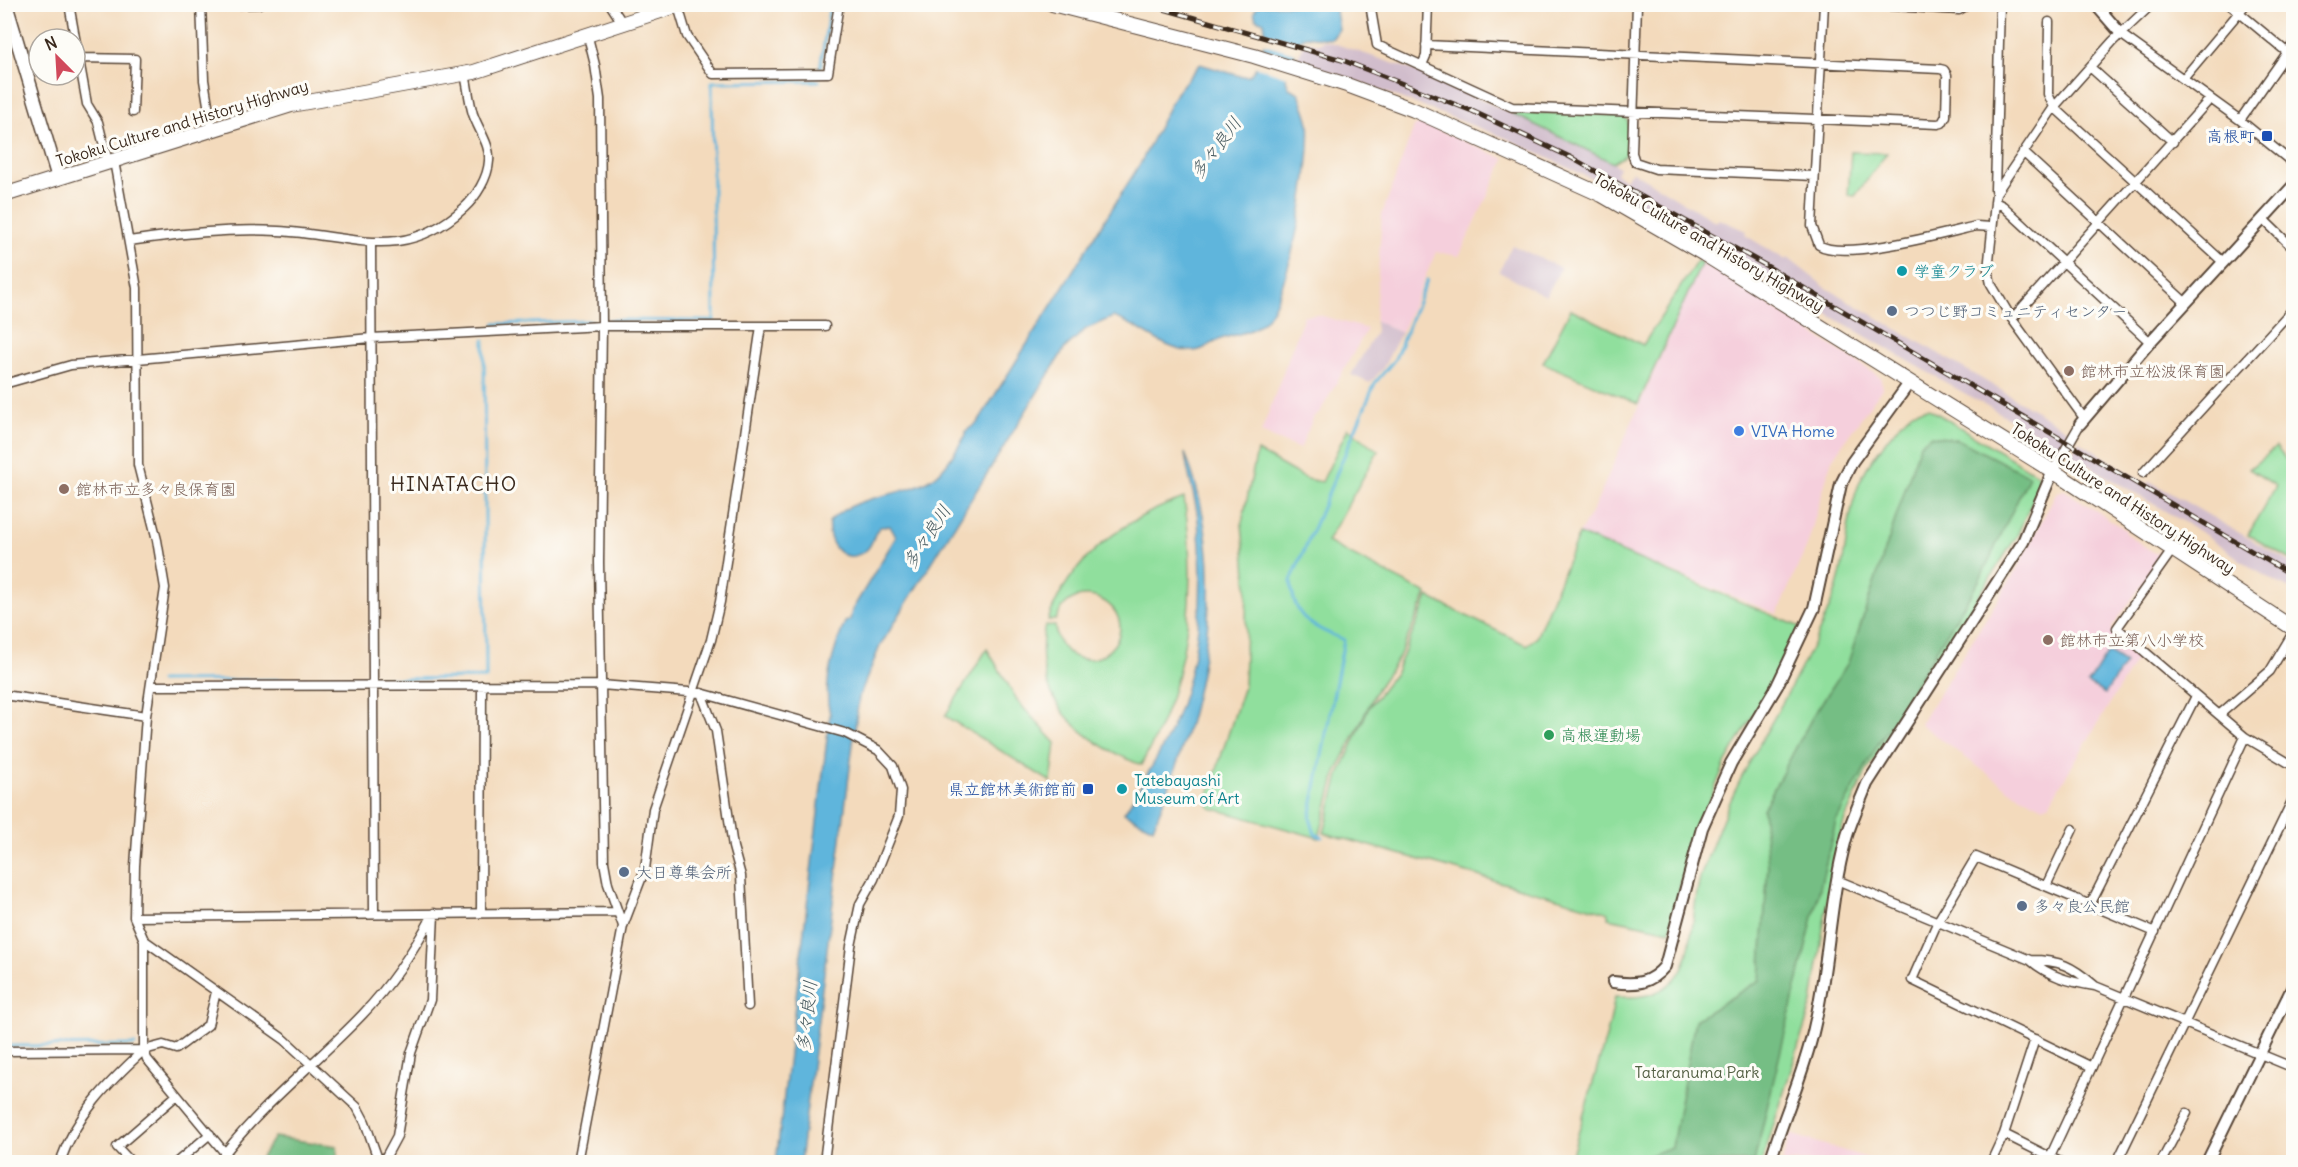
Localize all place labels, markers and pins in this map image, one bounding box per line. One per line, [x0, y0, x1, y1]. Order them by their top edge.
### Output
place label: 高根町 [2207, 126, 2255, 146]
marker: 高根町 [2260, 129, 2274, 143]
place label: 学童クラブ [1914, 261, 1994, 281]
marker: 学童クラブ [1895, 264, 1909, 278]
place label: つつじ野コミュニティセンター [1904, 301, 2127, 321]
marker: つつじ野コミュニティセンター [1885, 304, 1899, 318]
place label: 館林市立松波保育園 [2081, 361, 2225, 381]
marker: 館林市立松波保育園 [2062, 364, 2076, 378]
place label: VIVA Home [1751, 421, 1835, 441]
marker: VIVA Home [1732, 424, 1746, 438]
place label: 館林市立多々良保育園 [76, 479, 236, 499]
marker: 館林市立多々良保育園 [57, 482, 71, 496]
place label: 館林市立第八小学校 [2060, 630, 2204, 650]
marker: 館林市立第八小学校 [2041, 633, 2055, 647]
place label: 高根運動場 [1561, 725, 1641, 745]
marker: 高根運動場 [1542, 728, 1556, 742]
place label: Tatebayashi Museum of Art [1134, 770, 1240, 808]
place label: 県立館林美術館前 [948, 779, 1076, 799]
marker: 県立館林美術館前 [1081, 782, 1095, 796]
marker: Tatebayashi Museum of Art [1115, 782, 1129, 796]
place label: 大日尊集会所 [636, 862, 732, 882]
marker: 大日尊集会所 [617, 865, 631, 879]
place label: 多々良公民館 [2034, 896, 2130, 916]
marker: 多々良公民館 [2015, 899, 2029, 913]

